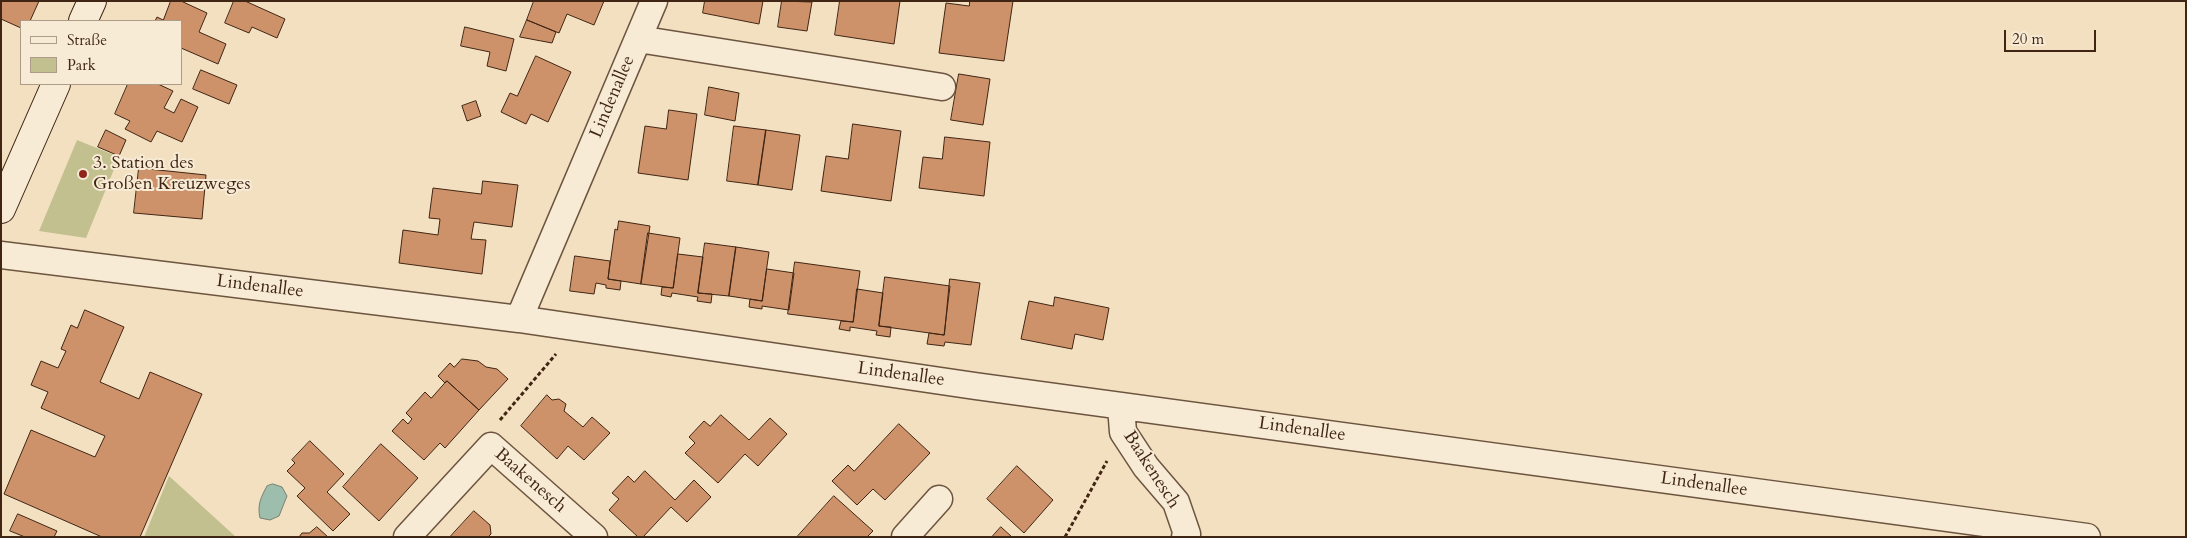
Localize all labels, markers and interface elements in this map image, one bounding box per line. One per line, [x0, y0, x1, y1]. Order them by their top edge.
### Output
legend [20, 20, 182, 85]
scale bar [2007, 20, 2100, 52]
text: 20 m [2012, 29, 2044, 49]
text: Straße [67, 30, 107, 50]
street label: Lindenallee [586, 53, 640, 141]
text: Park [67, 55, 96, 75]
place label: 3. Station des Großen Kreuzweges [93, 153, 250, 195]
marker: 3. Station des Großen Kreuzweges [77, 168, 89, 180]
street label: Lindenallee [215, 271, 305, 303]
street label: Lindenallee [856, 358, 946, 392]
street label: Lindenallee [1257, 413, 1347, 447]
street label: Baakenesch [1118, 427, 1184, 513]
street label: Baakenesch [490, 444, 570, 518]
street label: Lindenallee [1659, 468, 1749, 502]

